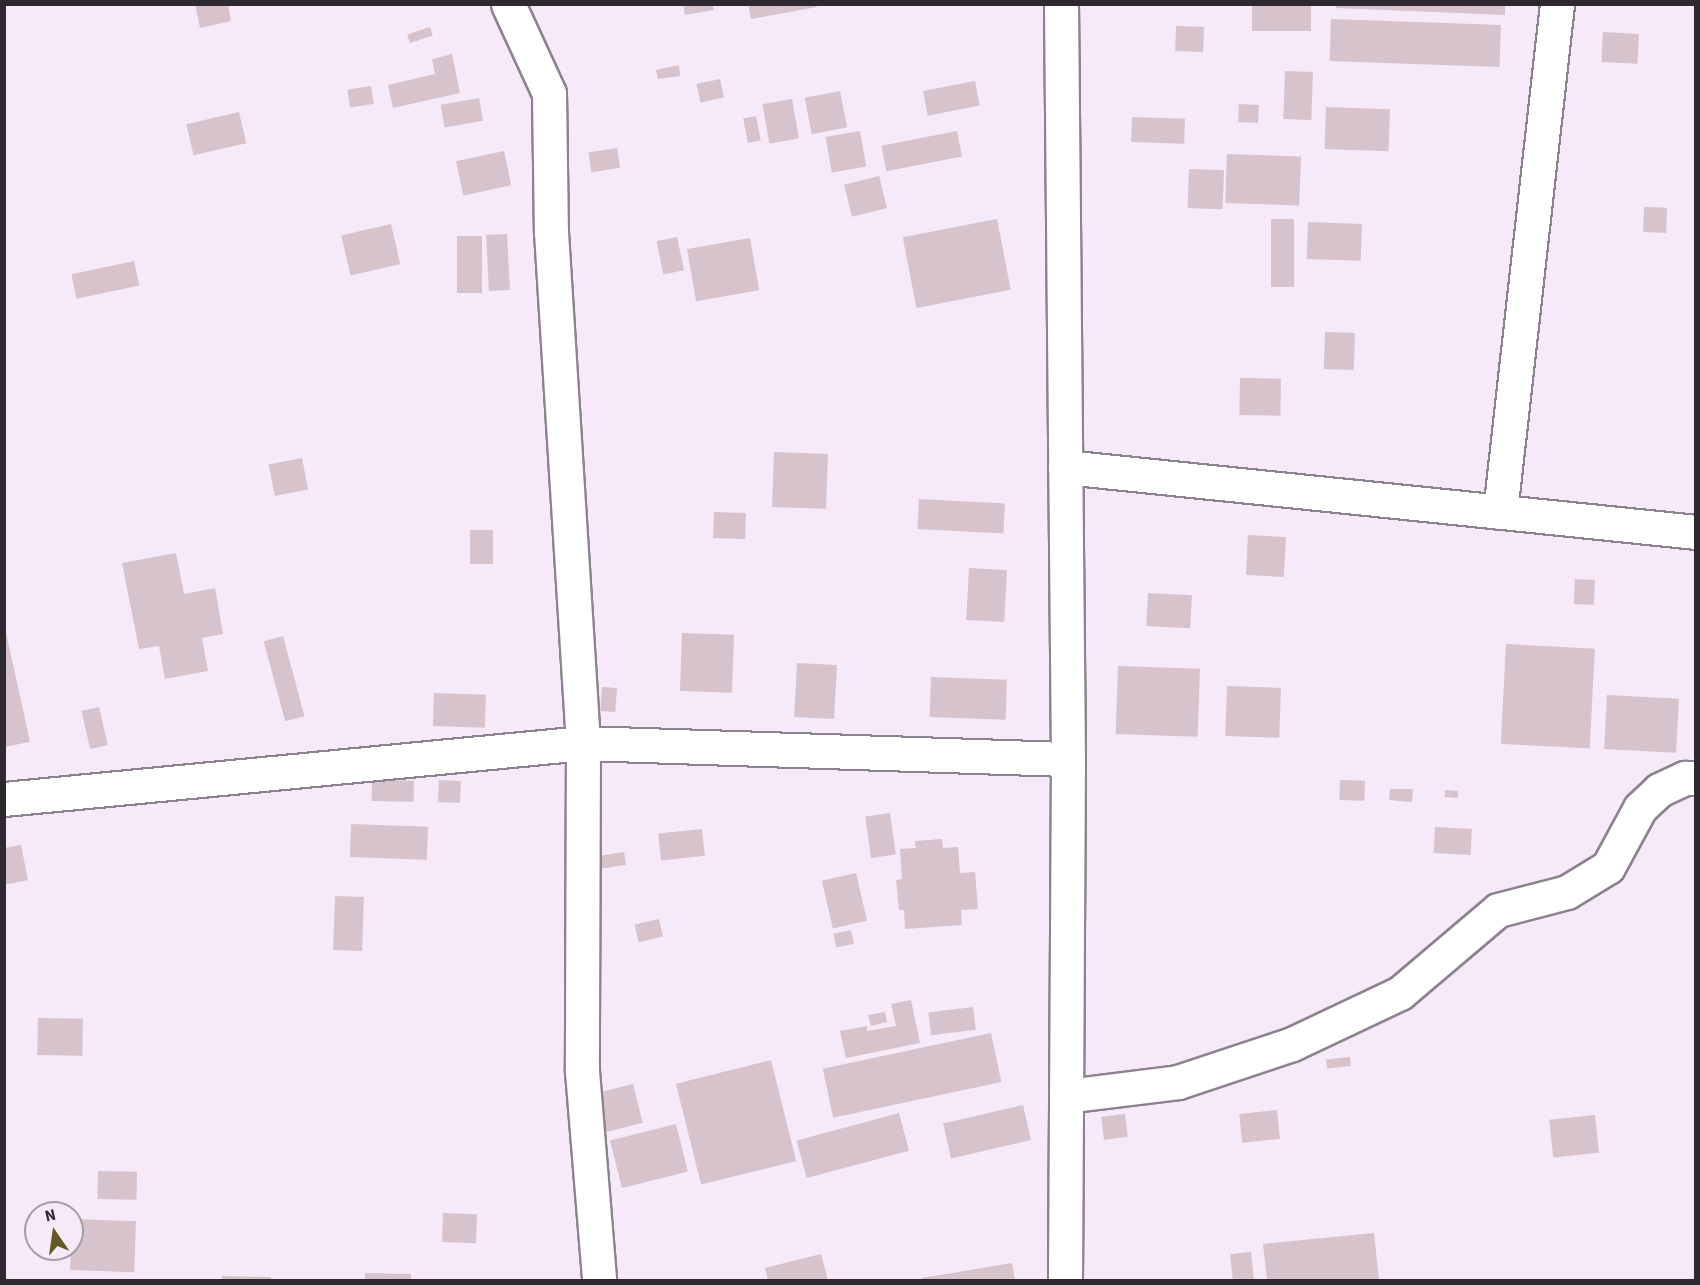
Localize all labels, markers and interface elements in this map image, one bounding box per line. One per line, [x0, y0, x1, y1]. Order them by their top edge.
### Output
north arrow [24, 1201, 84, 1261]
text: N [43, 1203, 58, 1227]

